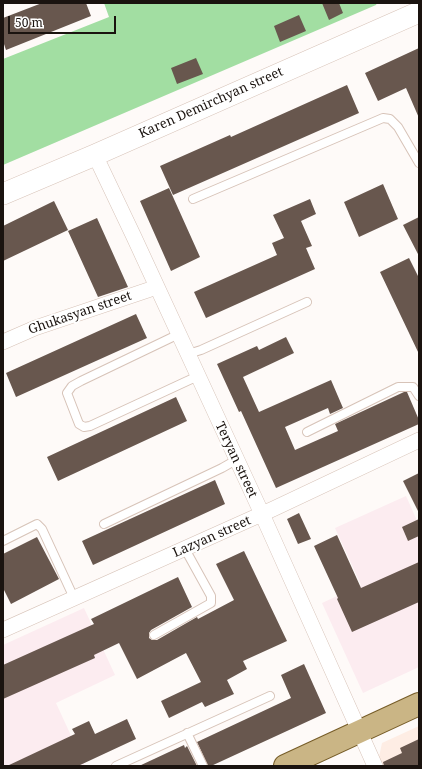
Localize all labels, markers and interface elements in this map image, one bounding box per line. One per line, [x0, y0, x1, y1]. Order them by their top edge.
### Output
scale bar [10, 8, 118, 34]
text: 50 m [15, 14, 43, 31]
street label: Karen Demirchyan street [137, 64, 285, 142]
street label: Ghukasyan street [26, 288, 134, 338]
street label: Teryan street [212, 420, 260, 500]
street label: Lazyan street [171, 513, 253, 561]

